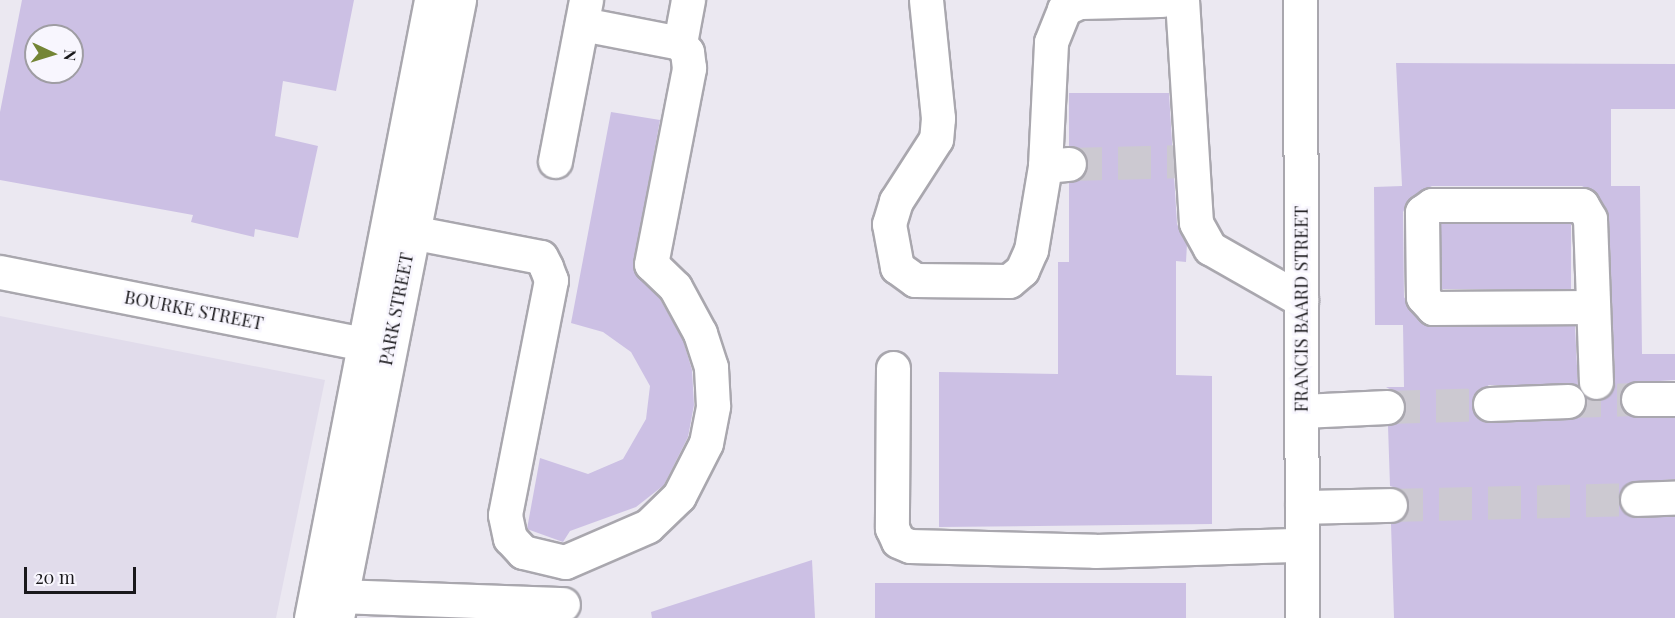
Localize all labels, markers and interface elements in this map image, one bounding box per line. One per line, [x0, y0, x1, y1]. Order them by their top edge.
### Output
north arrow [24, 24, 84, 84]
text: N [60, 49, 81, 62]
street label: FRANCIS BAARD STREET [1290, 206, 1312, 412]
street label: PARK STREET [374, 251, 418, 367]
street label: BOURKE STREET [123, 286, 265, 334]
scale bar [27, 555, 140, 593]
text: 20 m [35, 565, 75, 589]

